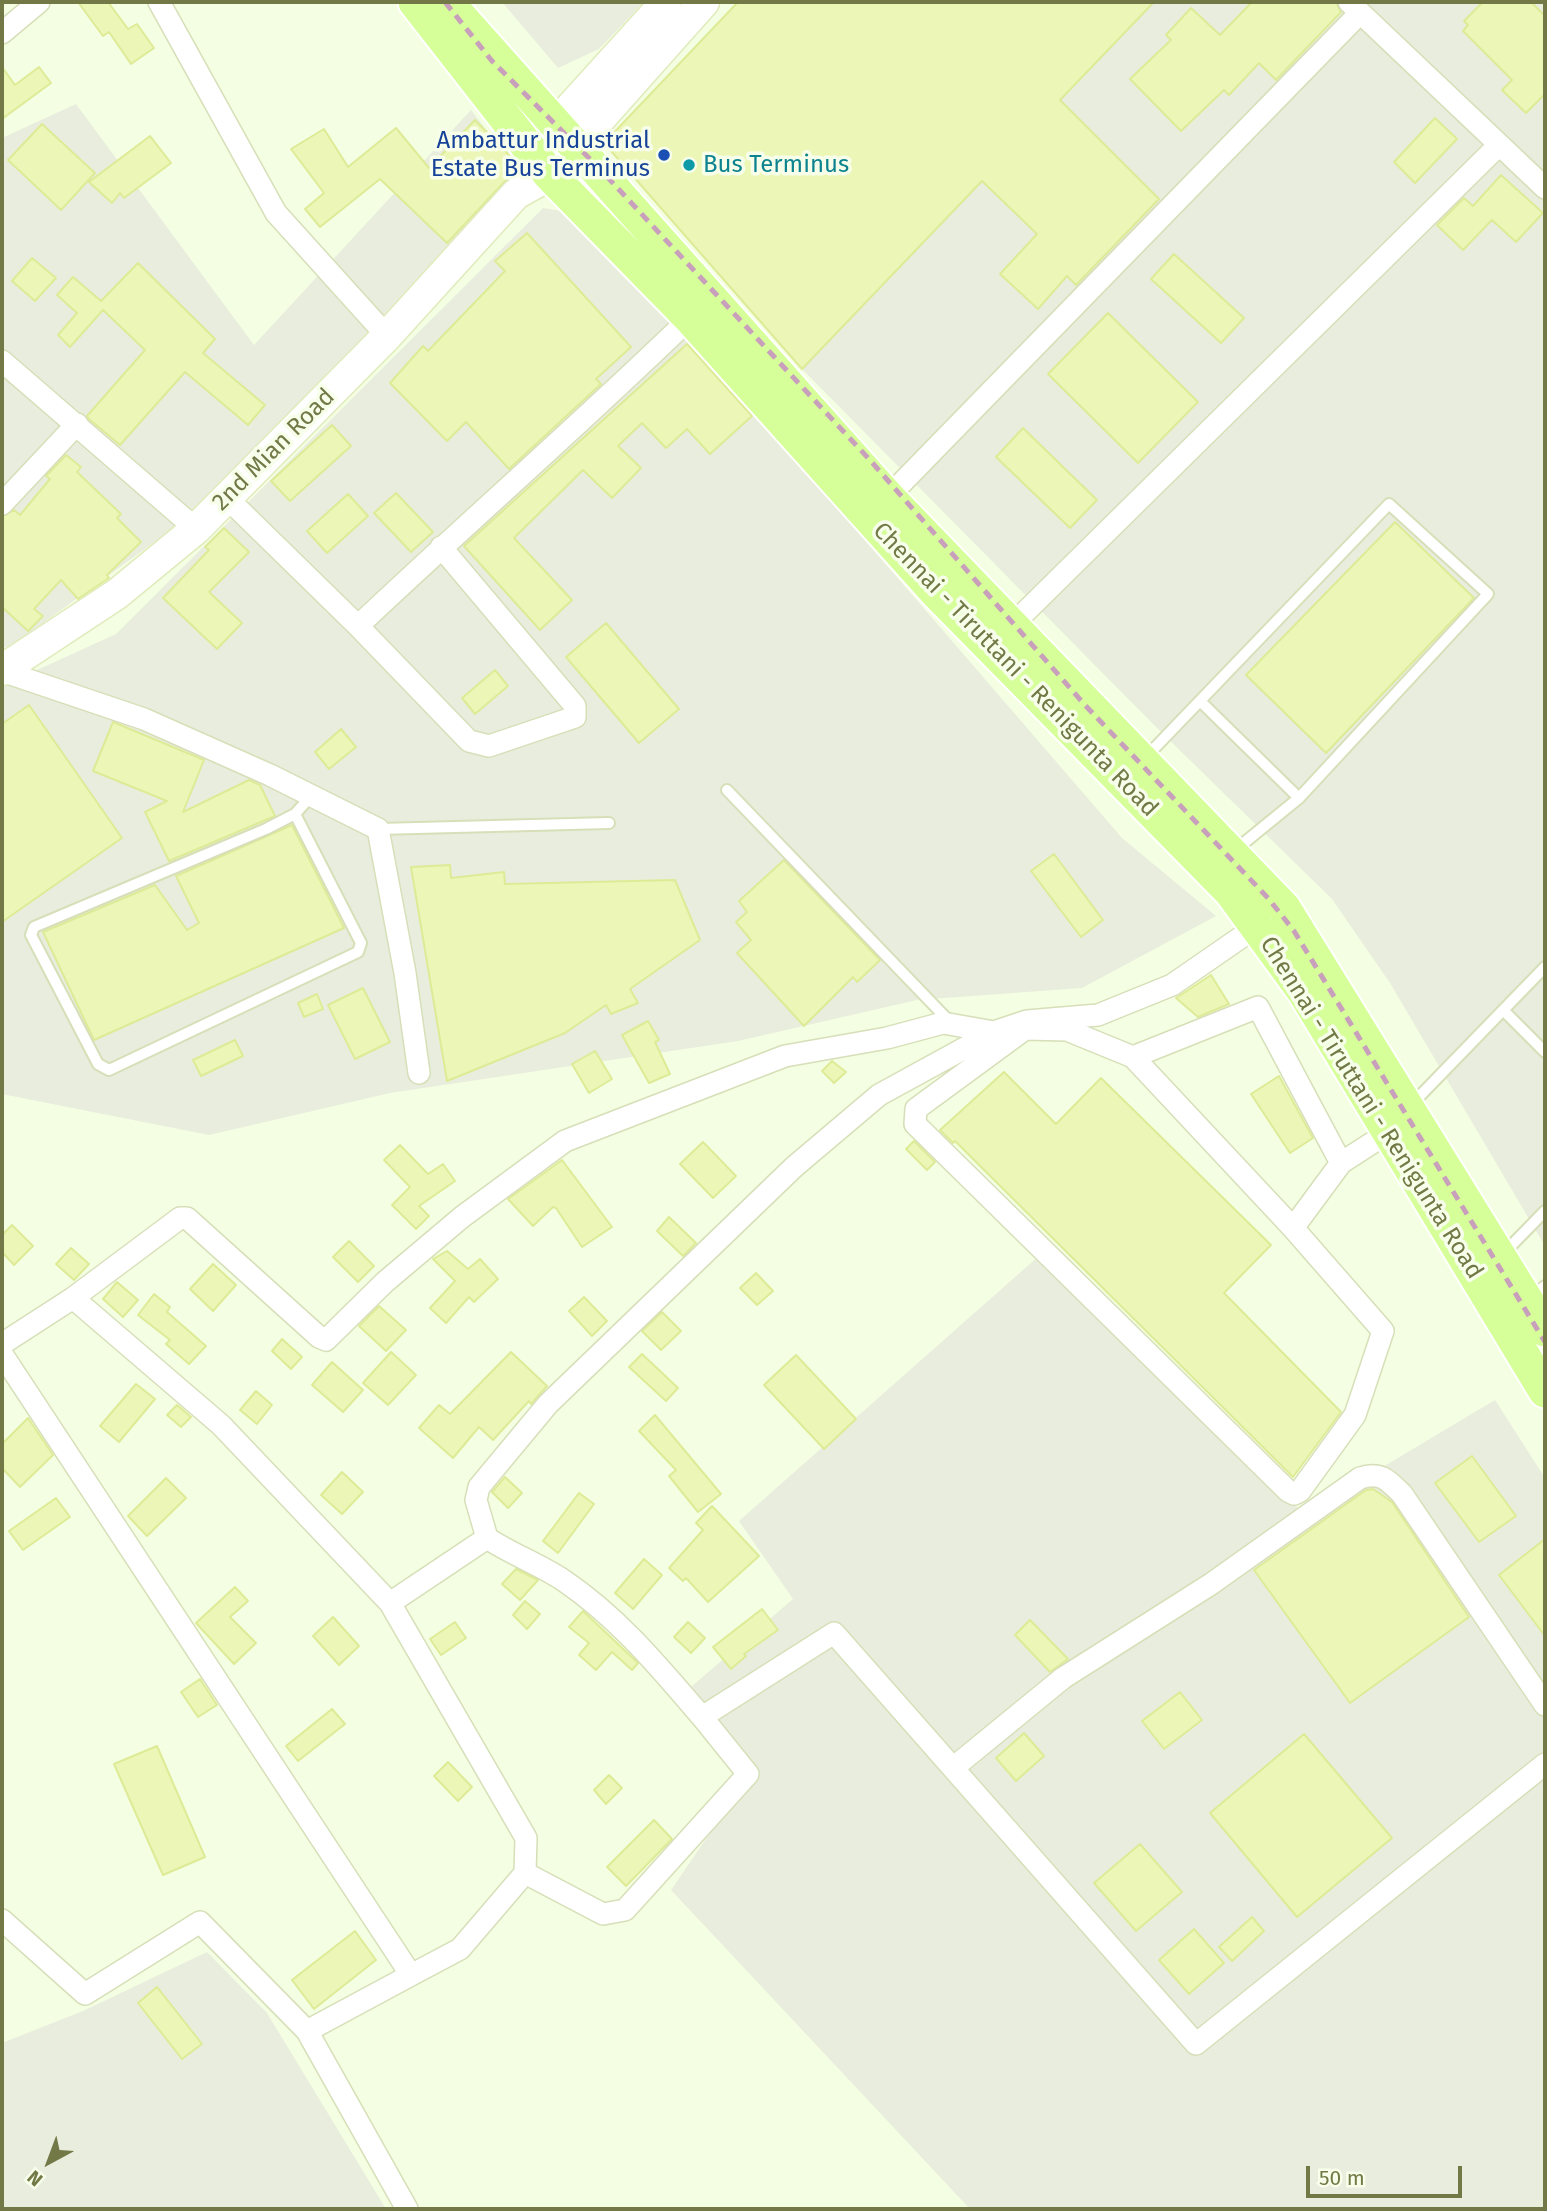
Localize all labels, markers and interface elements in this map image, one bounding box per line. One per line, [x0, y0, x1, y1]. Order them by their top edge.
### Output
place label: Ambattur Industrial Estate Bus Terminus [431, 127, 650, 183]
marker: Ambattur Industrial Estate Bus Terminus [656, 147, 672, 163]
place label: Bus Terminus [703, 151, 849, 179]
marker: Bus Terminus [681, 157, 697, 173]
street label: 2nd Mian Road [207, 383, 341, 517]
street label: Chennai - Tiruttani - Renigunta Road [866, 517, 1164, 823]
street label: Chennai - Tiruttani - Renigunta Road [1253, 932, 1489, 1284]
north arrow [14, 2127, 84, 2197]
scale bar [1309, 2152, 1465, 2196]
text: N [23, 2165, 47, 2191]
text: 50 m [1319, 2165, 1365, 2191]

